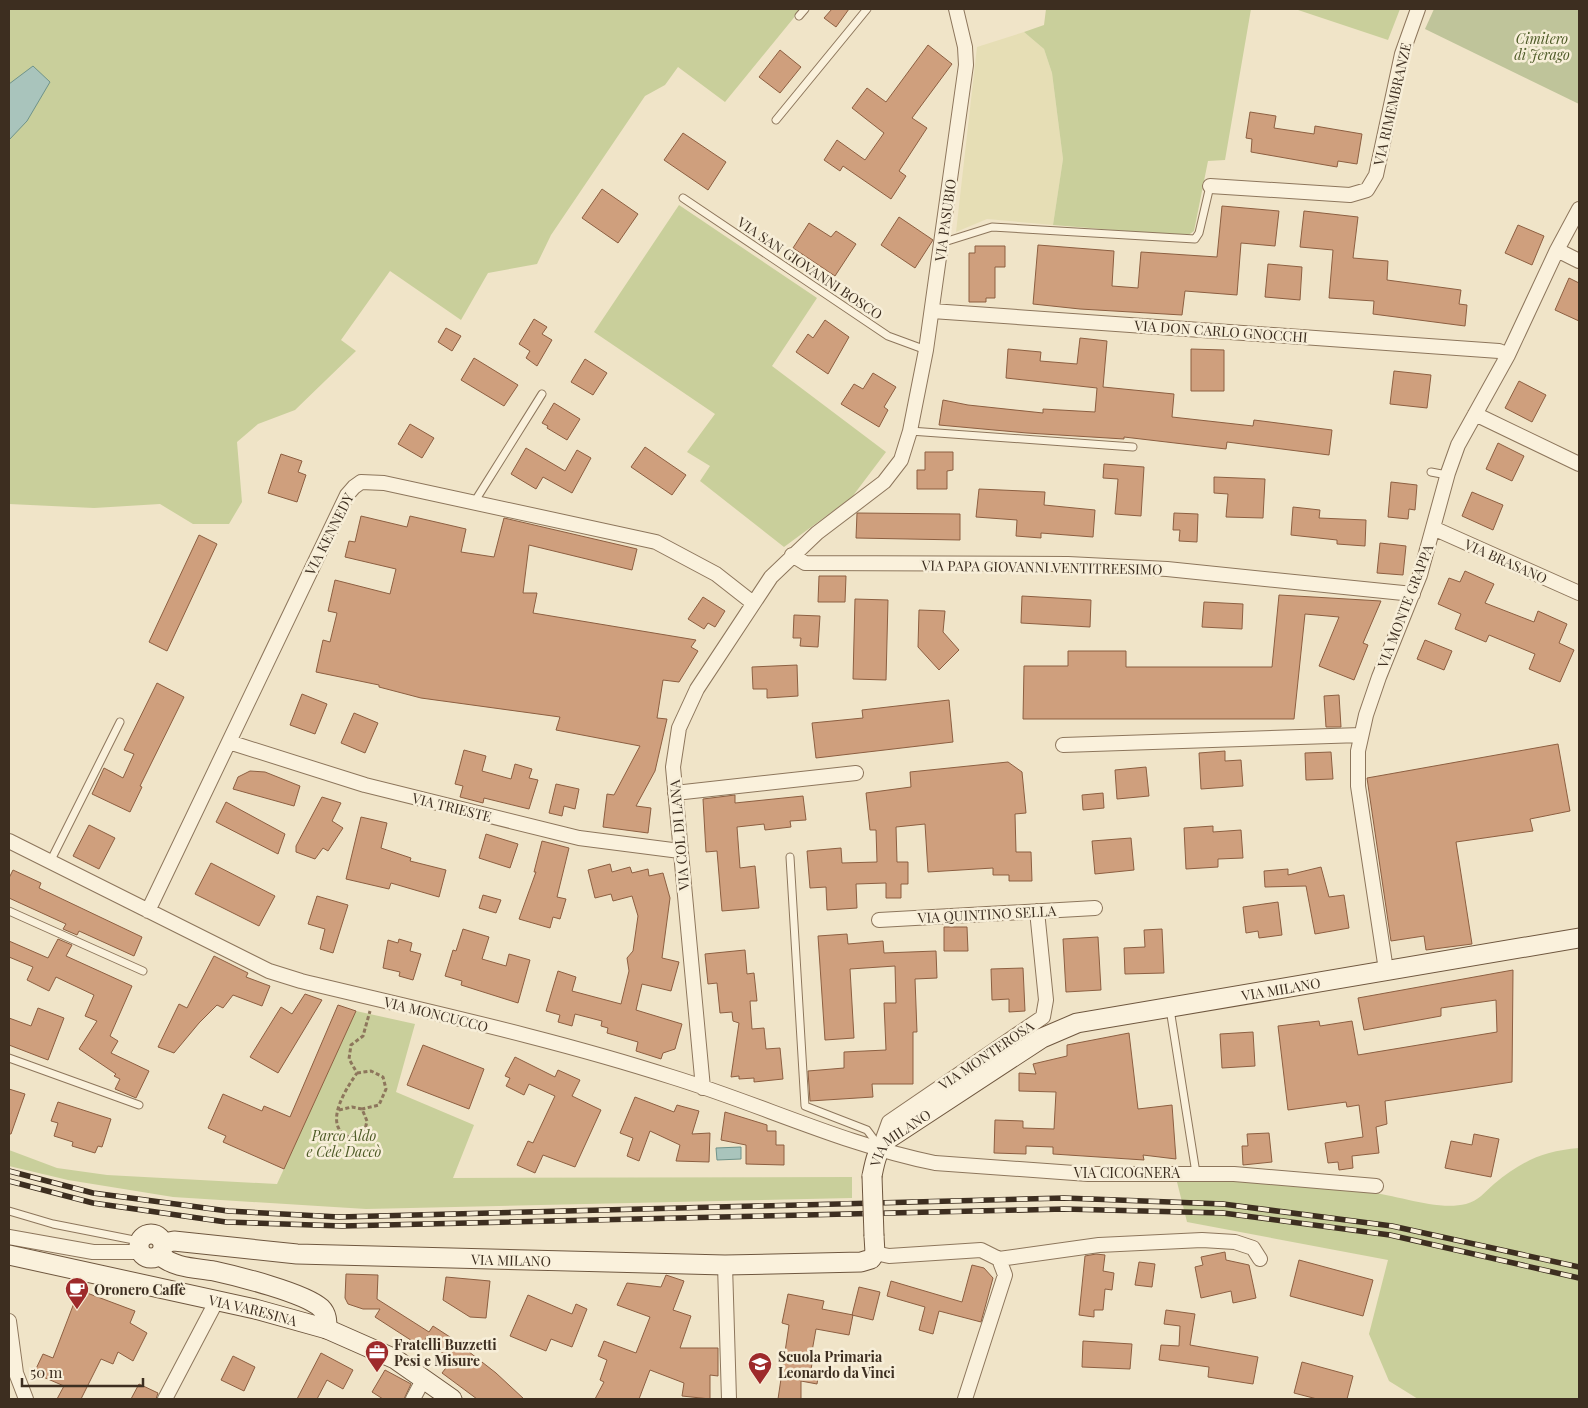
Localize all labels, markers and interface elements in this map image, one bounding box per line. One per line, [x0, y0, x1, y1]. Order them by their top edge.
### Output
park label: Cimitero di Jerago [1514, 29, 1570, 64]
street label: VIA RIMEMBRANZE [1368, 41, 1415, 168]
street label: VIA PASUBIO [930, 178, 960, 263]
street label: VIA SAN GIOVANNI BOSCO [733, 212, 886, 324]
street label: VIA DON CARLO GNOCCHI [1133, 315, 1308, 347]
street label: VIA KENNEDY [300, 489, 358, 579]
street label: VIA BRASANO [1461, 534, 1550, 588]
street label: VIA MONTE GRAPPA [1372, 541, 1437, 671]
street label: VIA PAPA GIOVANNI VENTITREESIMO [920, 555, 1163, 579]
street label: VIA COL DI LANA [665, 779, 693, 892]
street label: VIA TRIESTE [409, 788, 494, 826]
street label: VIA QUINTINO SELLA [916, 901, 1057, 927]
street label: VIA MILANO [1239, 972, 1322, 1005]
street label: VIA MONCUCCO [381, 992, 490, 1036]
street label: VIA MONTEROSA [934, 1016, 1038, 1094]
street label: VIA MILANO [865, 1104, 934, 1170]
park label: Parco Aldo e Cele Daccò [307, 1126, 382, 1161]
street label: VIA CICOGNERA [1073, 1163, 1180, 1182]
street label: VIA MILANO [470, 1249, 551, 1270]
cafe icon: Oronero Caffè [64, 1276, 90, 1310]
place label: Oronero Caffè [94, 1280, 186, 1299]
street label: VIA VARESINA [206, 1289, 300, 1330]
place label: Fratelli Buzzetti Pesi e Misure [394, 1335, 497, 1370]
office icon: Fratelli Buzzetti Pesi e Misure [364, 1339, 390, 1373]
place label: Scuola Primaria Leonardo da Vinci [778, 1347, 895, 1382]
school or university icon: Scuola Primaria Leonardo da Vinci [747, 1351, 773, 1385]
scale bar [22, 1356, 144, 1388]
text: 50 m [30, 1362, 63, 1382]

